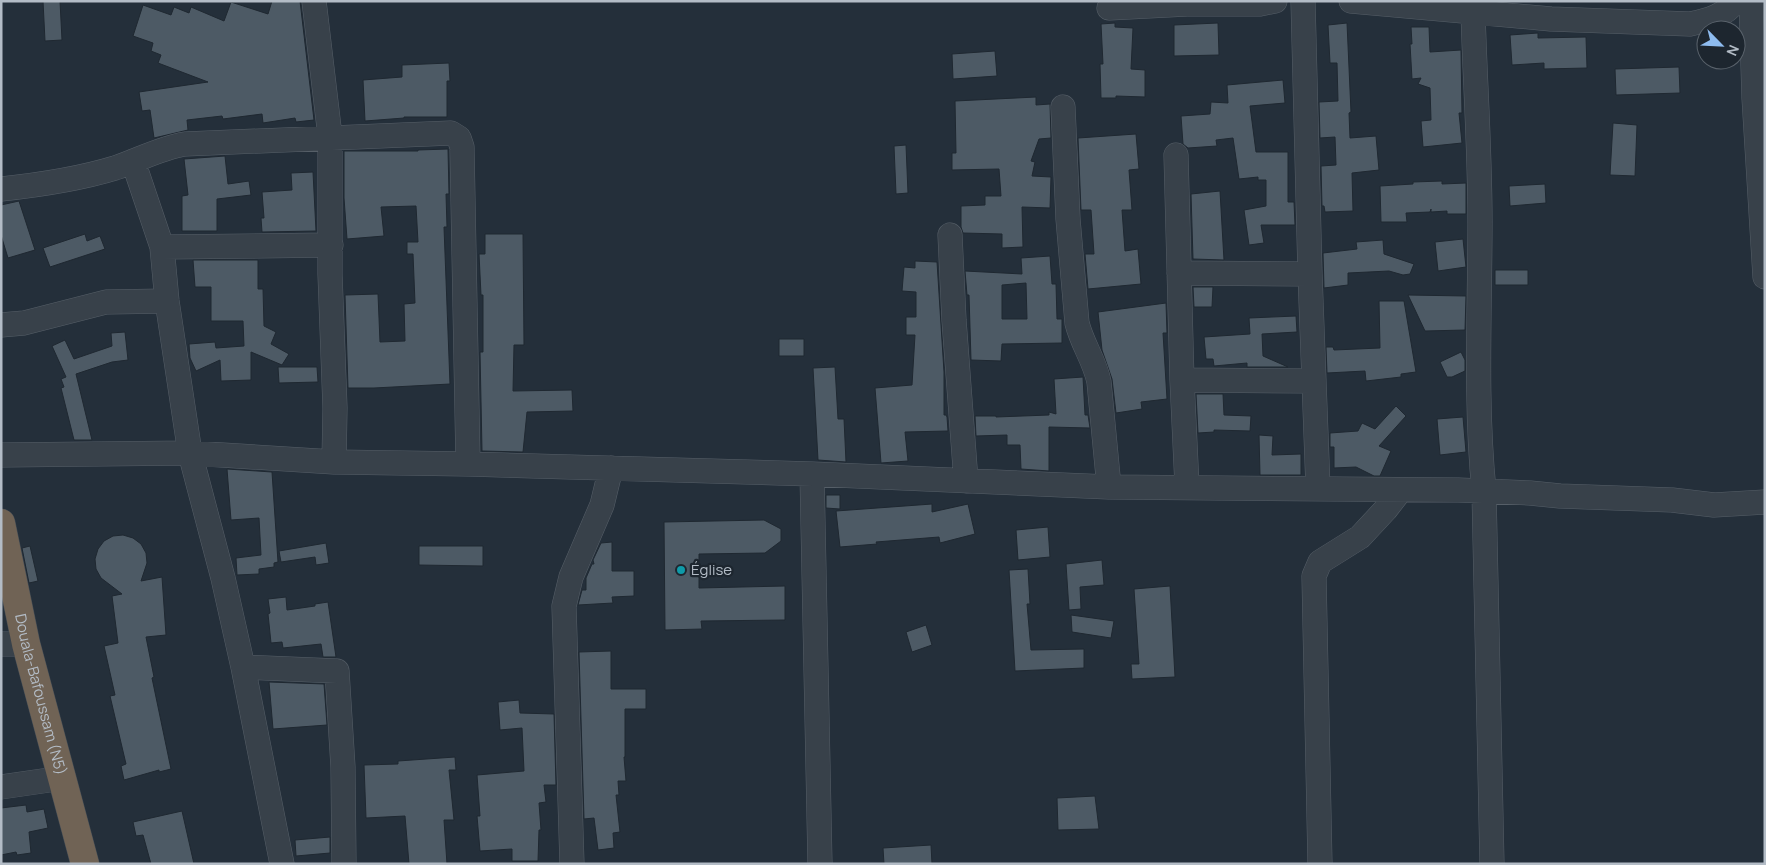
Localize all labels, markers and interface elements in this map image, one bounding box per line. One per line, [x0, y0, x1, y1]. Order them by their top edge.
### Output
north arrow [1696, 20, 1746, 70]
text: N [1723, 42, 1744, 59]
place label: Église [691, 559, 732, 580]
marker: Église [675, 564, 687, 576]
street label: Douala-Bafoussam (N5) [10, 612, 72, 778]

